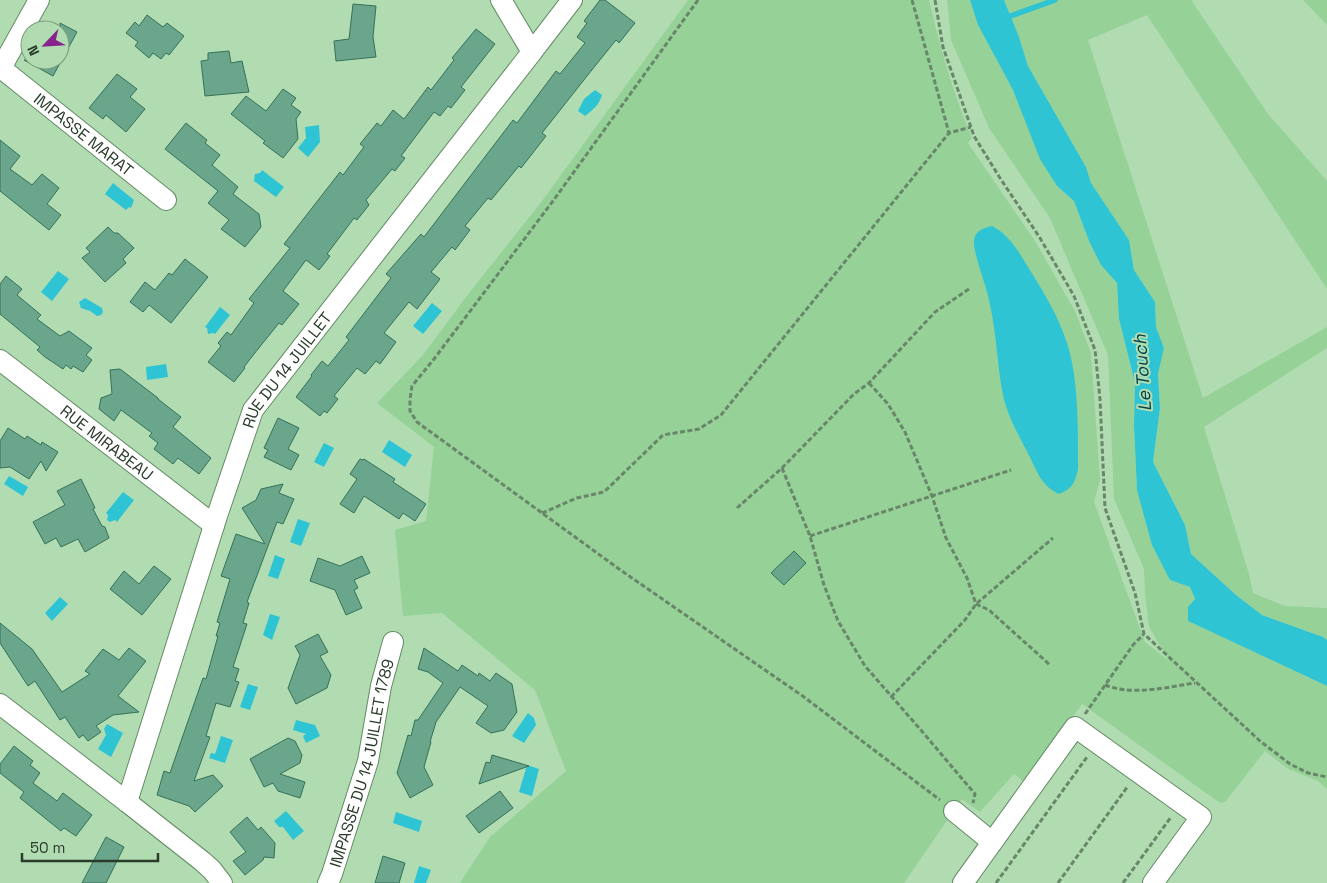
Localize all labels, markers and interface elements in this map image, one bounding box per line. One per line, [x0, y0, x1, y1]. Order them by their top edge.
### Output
north arrow [20, 20, 70, 70]
text: N [23, 42, 43, 59]
street label: IMPASSE MARAT [30, 88, 138, 180]
street label: RUE DU 14 JUILLET [237, 307, 336, 431]
water label: Le Touch [1128, 333, 1156, 412]
street label: RUE MIRABEAU [56, 400, 158, 485]
street label: IMPASSE DU 14 JUILLET 1789 [324, 656, 398, 870]
scale bar [22, 830, 159, 862]
text: 50 m [30, 838, 65, 857]

